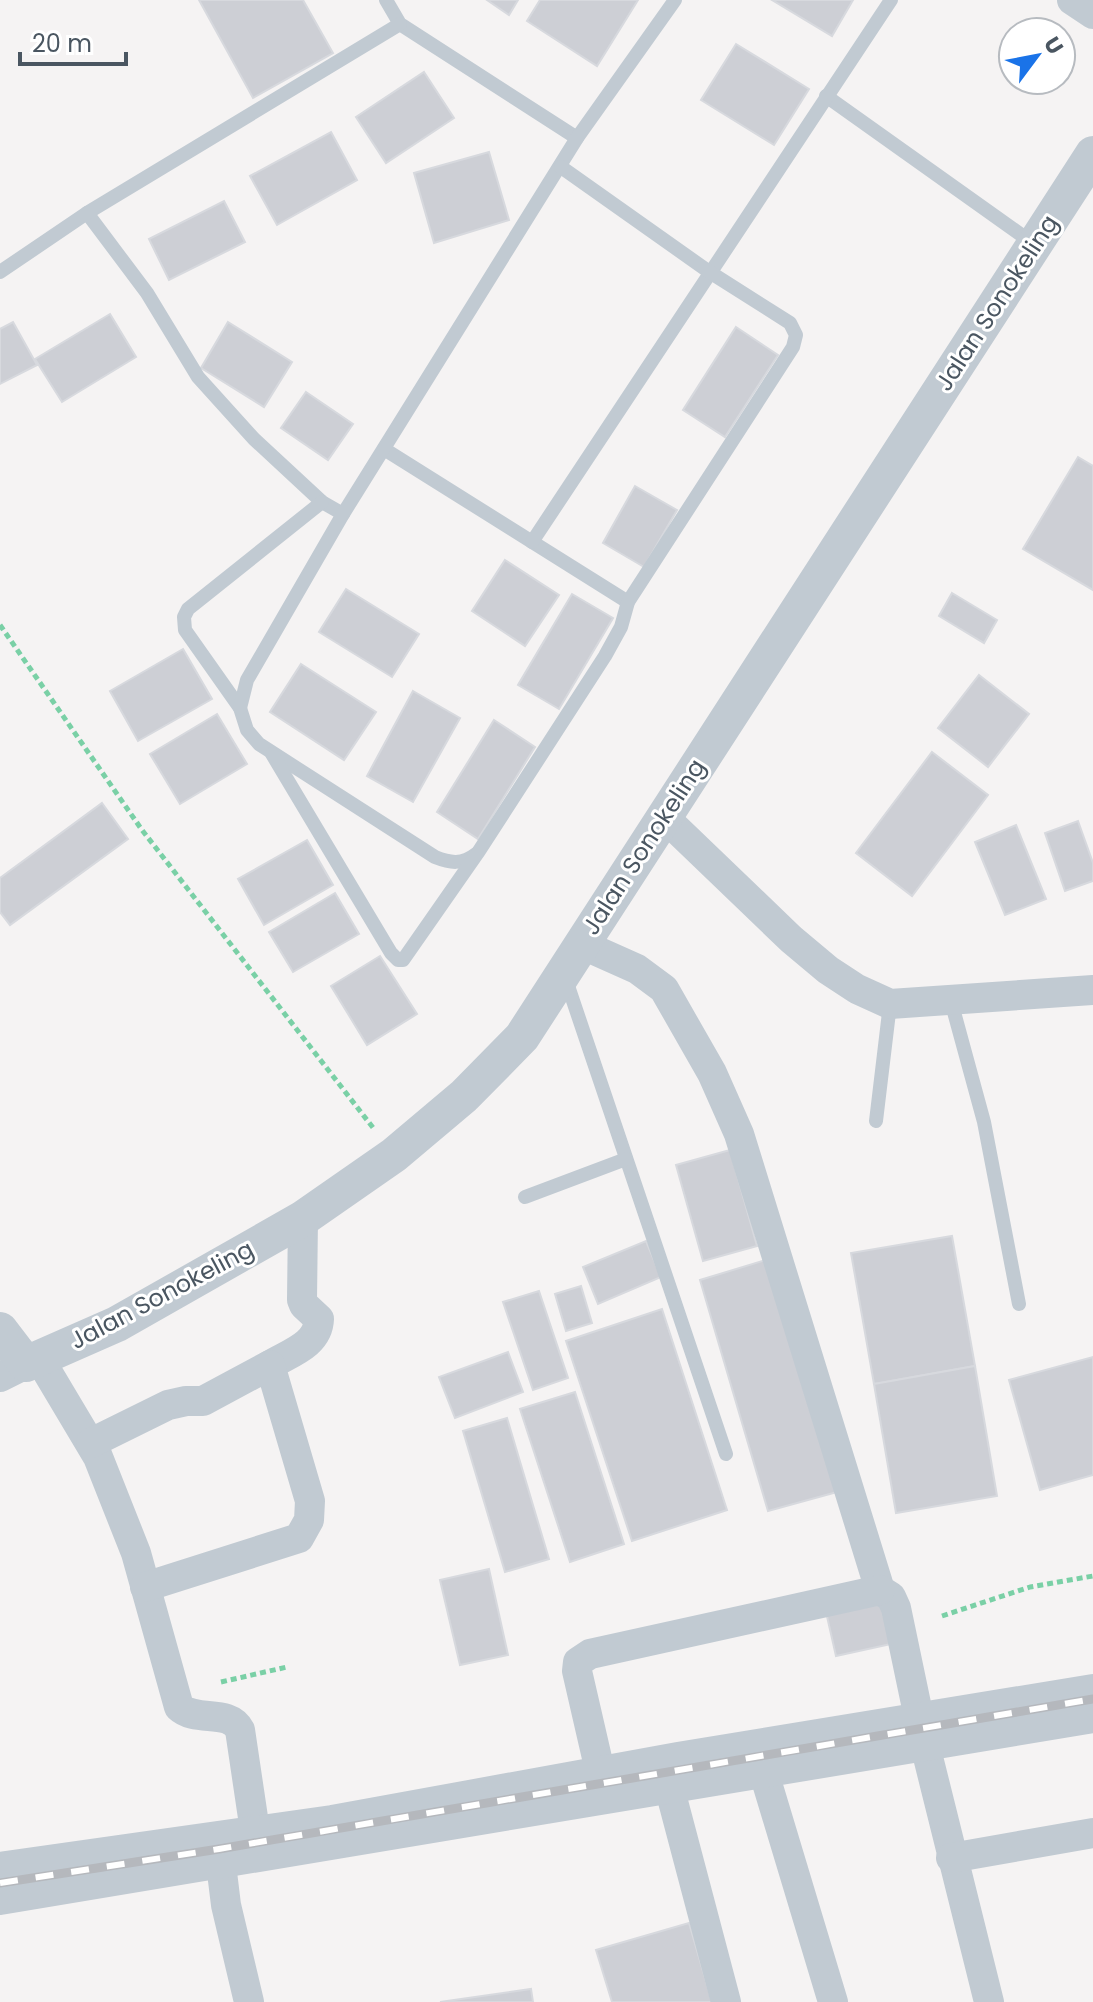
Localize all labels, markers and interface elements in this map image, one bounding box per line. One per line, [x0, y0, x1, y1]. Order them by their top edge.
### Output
scale bar [20, 16, 126, 66]
north arrow [997, 16, 1077, 96]
text: 20 m [32, 27, 92, 60]
text: U [1036, 31, 1071, 60]
street label: Jalan Sonokeling [927, 208, 1066, 397]
street label: Jalan Sonokeling [574, 752, 713, 941]
street label: Jalan Sonokeling [64, 1232, 259, 1357]

